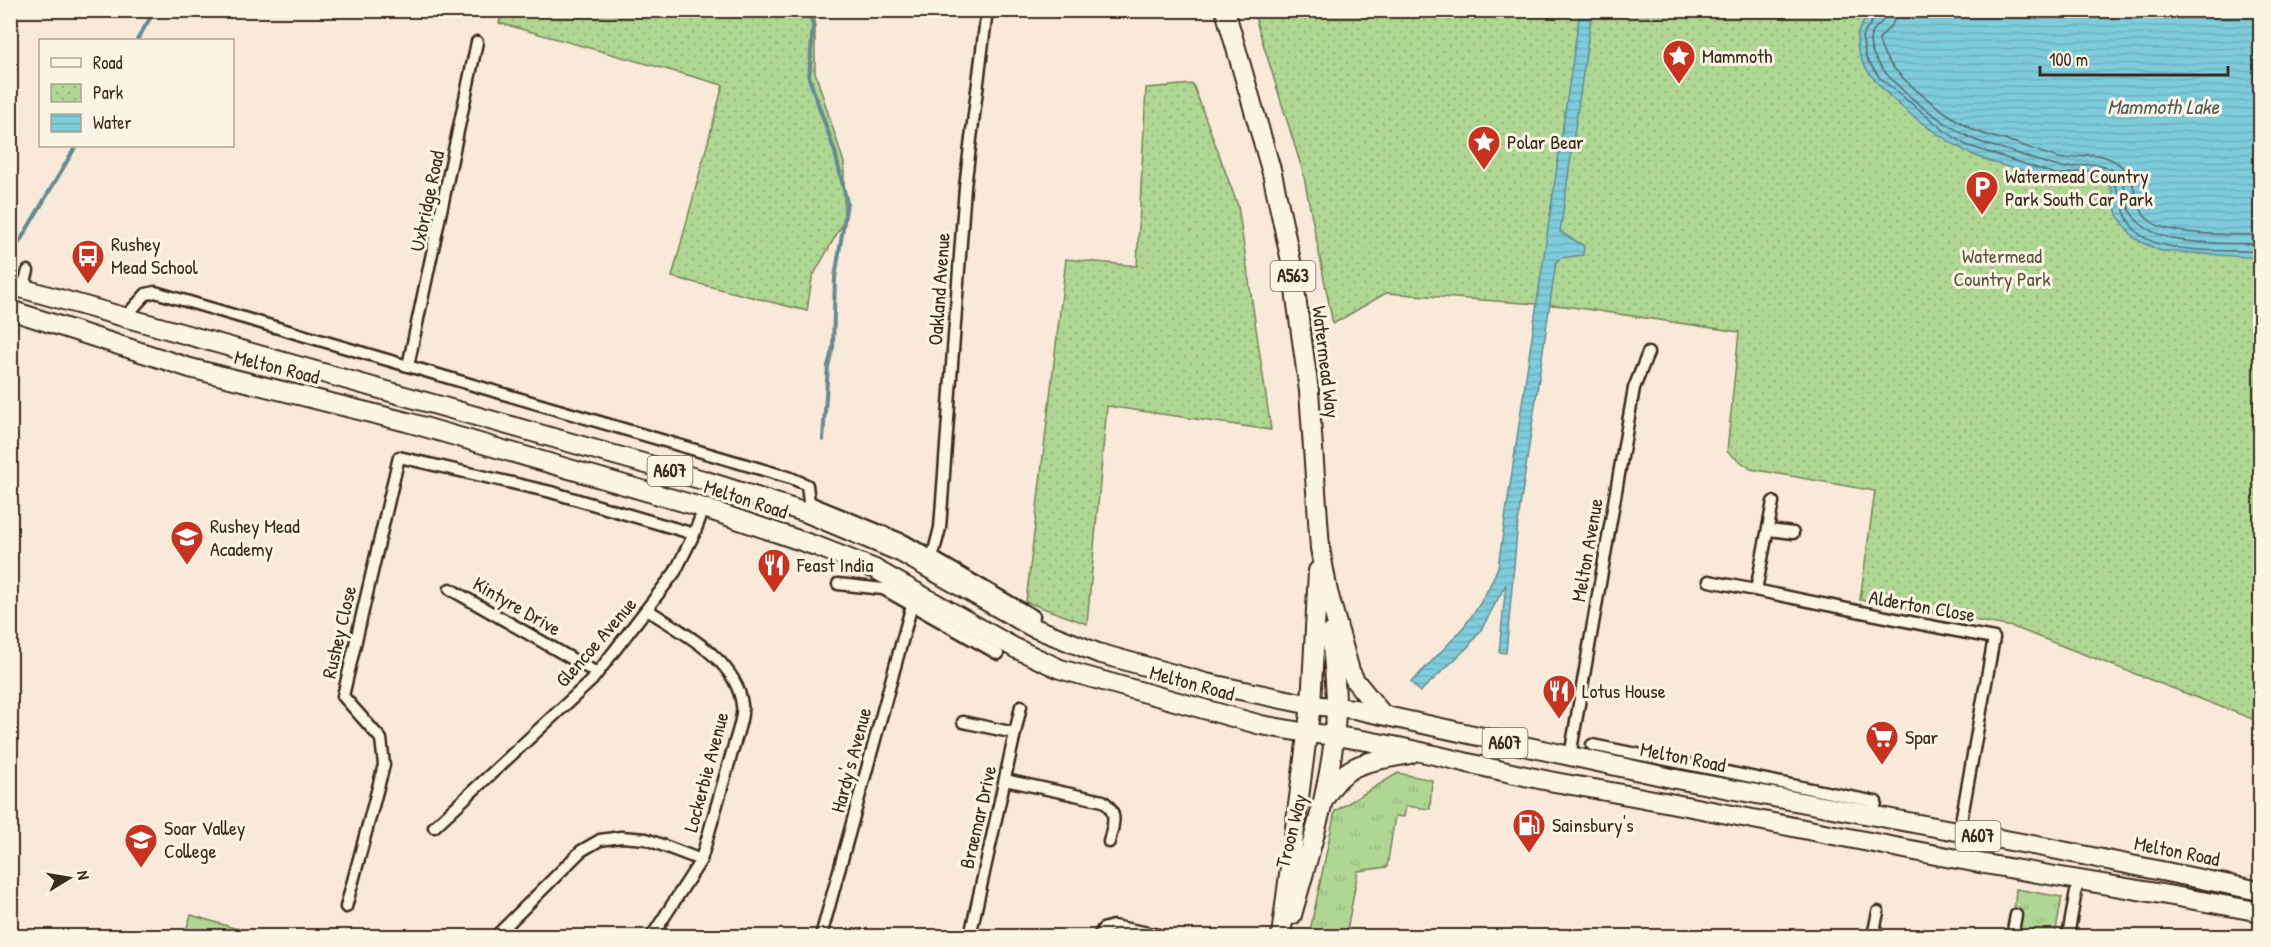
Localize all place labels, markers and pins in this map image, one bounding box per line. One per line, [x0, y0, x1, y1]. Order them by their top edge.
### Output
place icon: Mammoth [1661, 38, 1697, 85]
place label: Mammoth [1702, 42, 1772, 69]
place icon: Polar Bear [1466, 124, 1502, 171]
place label: Polar Bear [1507, 128, 1584, 155]
place label: Watermead Country Park South Car Park [2005, 162, 2153, 212]
parking icon: Watermead Country Park South Car Park [1964, 169, 2000, 216]
place label: Rushey Mead School [111, 230, 199, 280]
bus stop icon: Rushey Mead School [70, 238, 106, 285]
place label: Rushey Mead Academy [210, 512, 300, 562]
school or university icon: Rushey Mead Academy [169, 519, 205, 566]
restaurant icon: Feast India [756, 547, 792, 594]
place label: Feast India [796, 551, 873, 578]
restaurant icon: Lotus House [1541, 673, 1577, 720]
place label: Lotus House [1582, 677, 1666, 704]
supermarket icon: Spar [1864, 719, 1900, 766]
place label: Spar [1905, 723, 1939, 750]
fuel station icon: Sainsbury's [1511, 807, 1547, 854]
place label: Sainsbury's [1552, 811, 1634, 838]
place label: Soar Valley College [164, 814, 246, 864]
school or university icon: Soar Valley College [123, 822, 159, 869]

